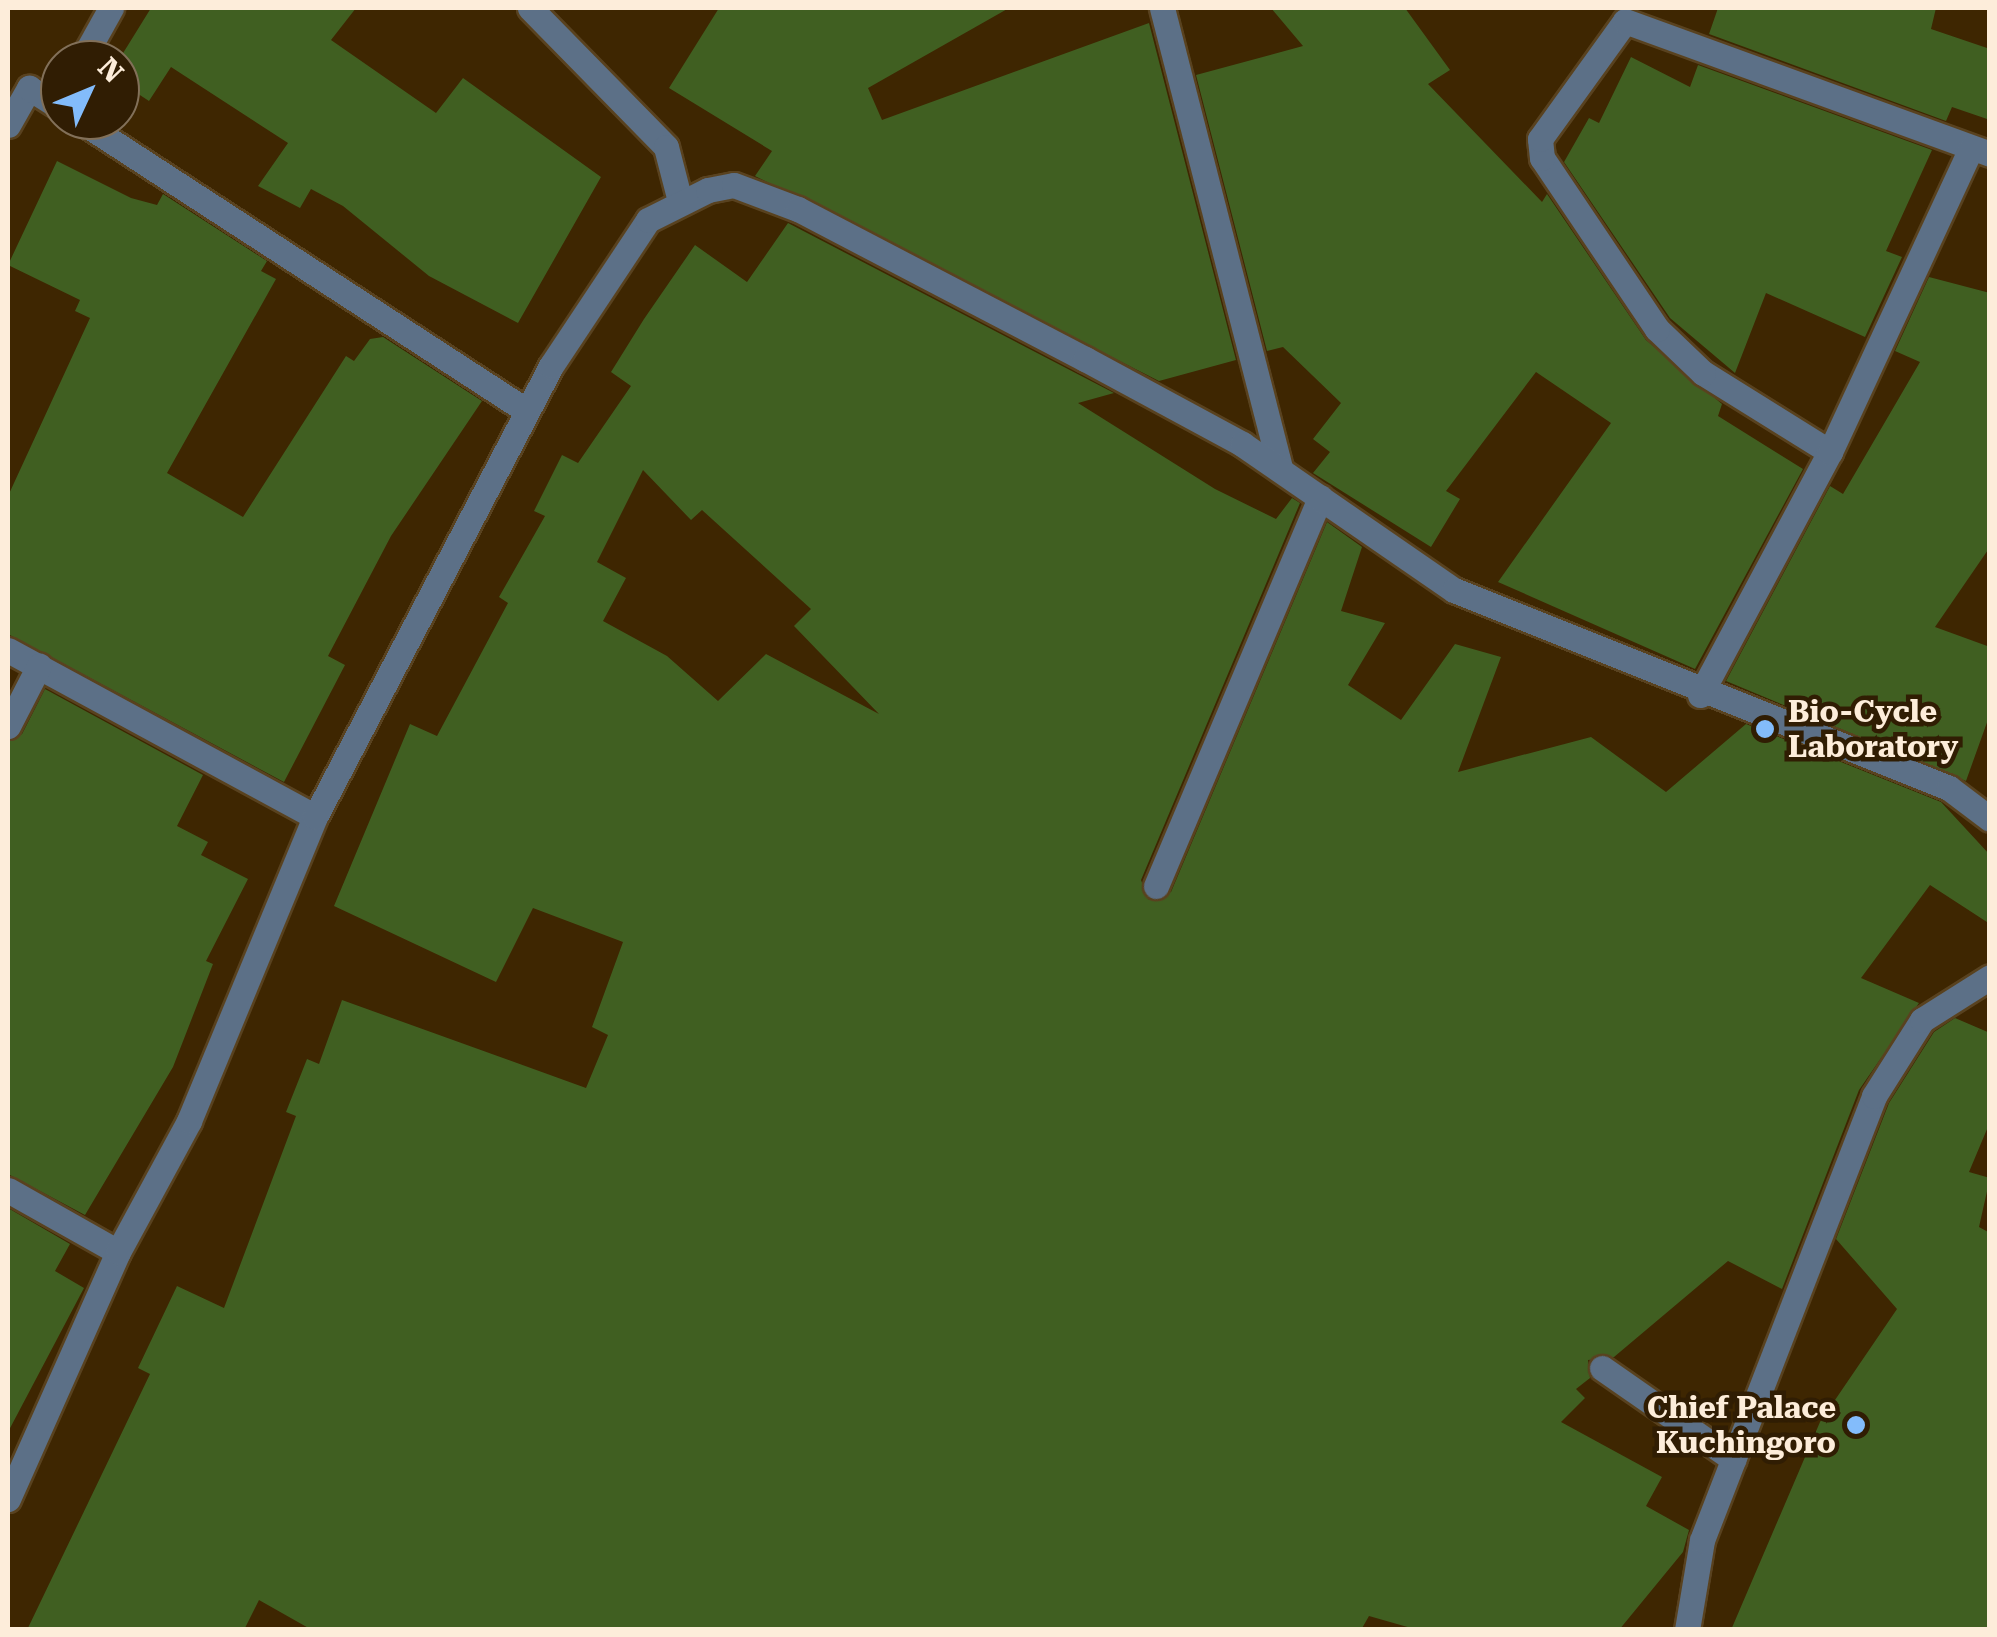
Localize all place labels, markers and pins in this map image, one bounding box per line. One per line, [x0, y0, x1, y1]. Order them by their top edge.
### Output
place label: Bio-Cycle Laboratory [1788, 694, 1958, 764]
marker: Bio-Cycle Laboratory [1752, 716, 1778, 742]
place label: Chief Palace Kuchingoro [1647, 1390, 1836, 1460]
marker: Chief Palace Kuchingoro [1845, 1414, 1867, 1436]

